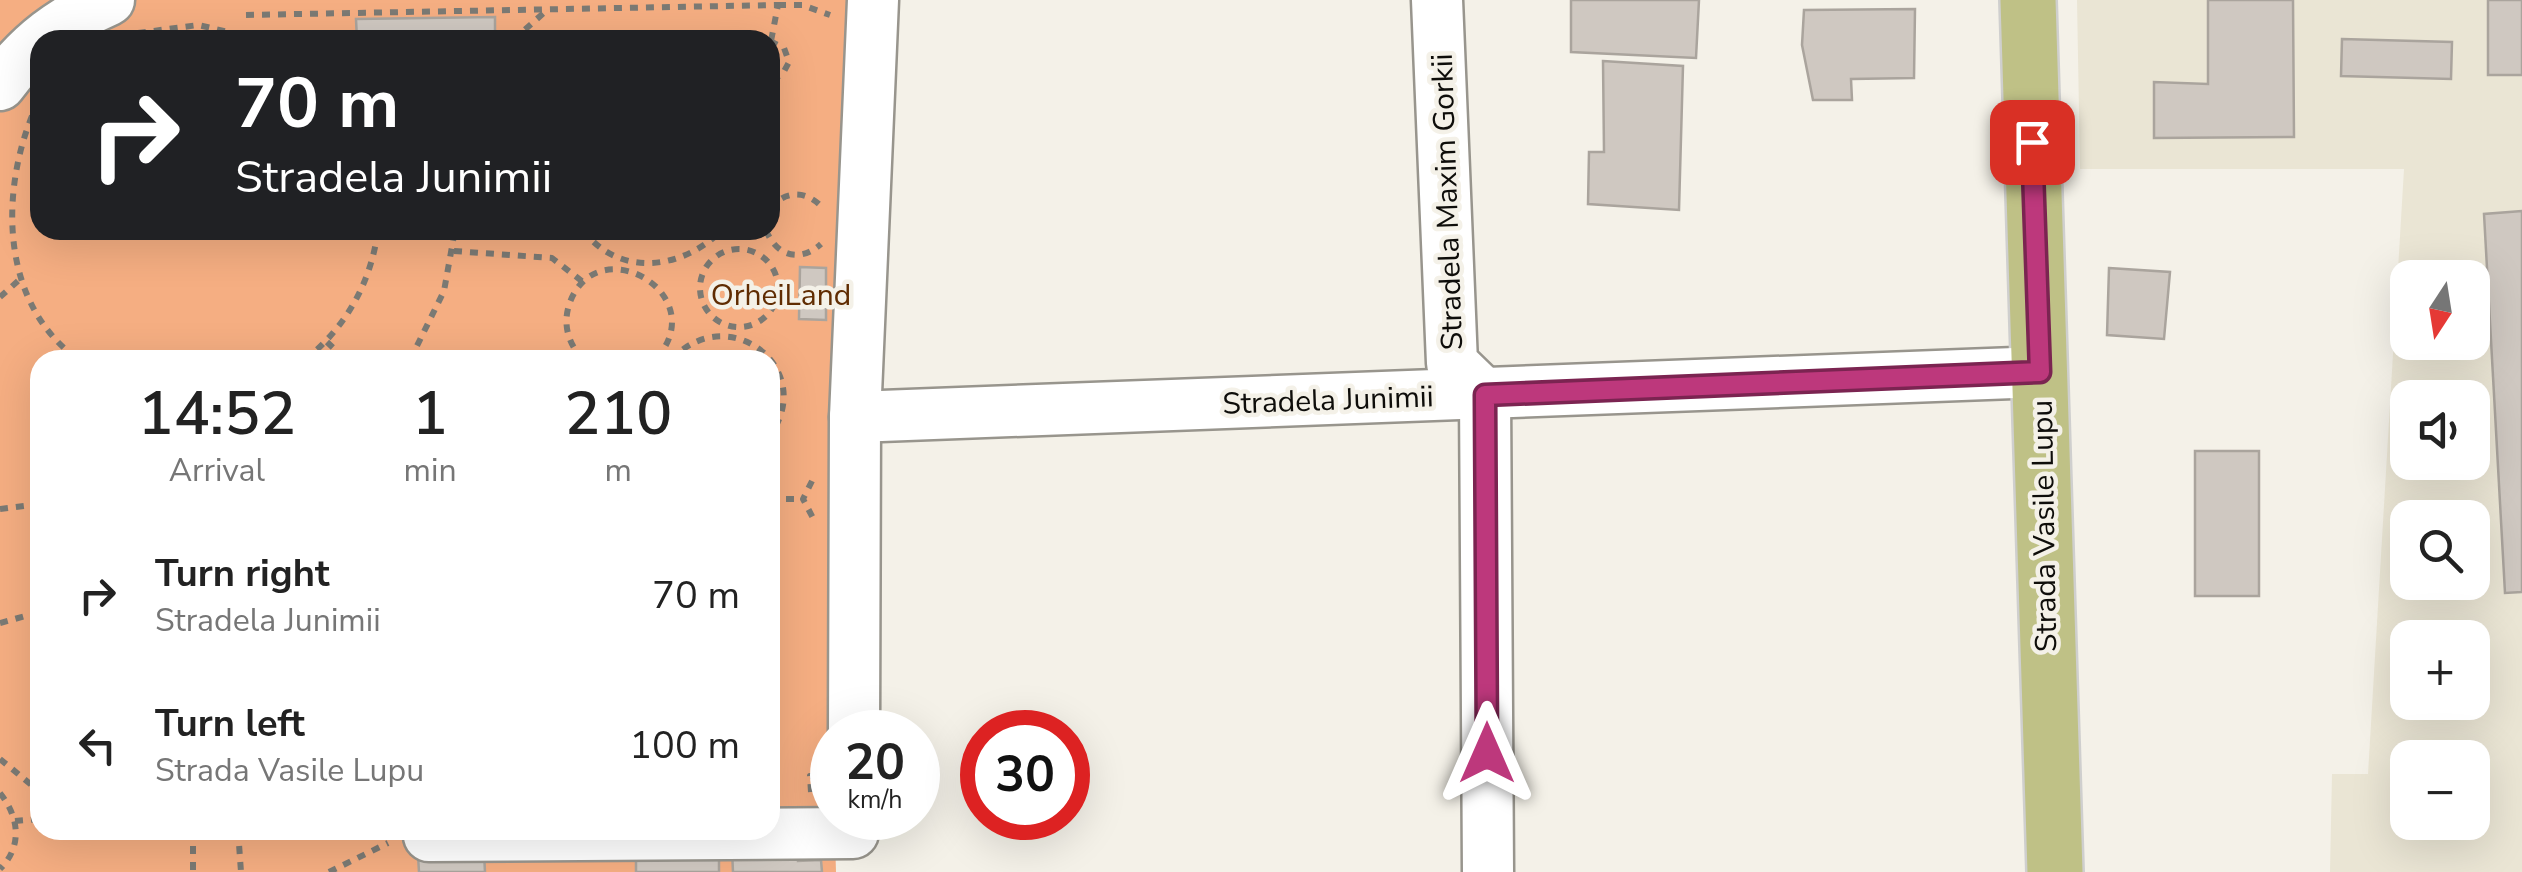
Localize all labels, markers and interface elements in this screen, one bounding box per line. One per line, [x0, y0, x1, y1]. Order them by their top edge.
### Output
street label: Stradela Maxim Gorkii [1422, 53, 1473, 351]
text: 70 m [235, 56, 399, 152]
icon: right [70, 70, 200, 200]
pin [1990, 100, 2075, 185]
icon: arrive [2005, 115, 2060, 170]
text: Stradela Junimii [235, 147, 552, 208]
north arrow [2390, 260, 2490, 360]
map controls [2390, 260, 2490, 840]
park label: OrheiLand [711, 275, 851, 316]
text: 14:52 [138, 373, 296, 455]
text: 1 [412, 373, 448, 455]
text: 210 [564, 373, 672, 455]
street label: Stradela Junimii [1222, 376, 1434, 425]
button: sound [2390, 380, 2490, 480]
street label: Strada Vasile Lupu [2022, 400, 2067, 652]
text: Arrival [169, 449, 265, 492]
text: min [404, 449, 457, 492]
text: m [605, 449, 632, 492]
button: search [2390, 500, 2490, 600]
text: Turn right [155, 548, 330, 599]
icon: right [70, 568, 125, 623]
text: 70 m [652, 570, 740, 621]
text: Stradela Junimii [155, 599, 381, 642]
button: + [2390, 620, 2490, 720]
text: Turn left [155, 698, 305, 749]
position arrow [1435, 701, 1539, 805]
speed limit sign: 30 [960, 710, 1090, 840]
icon: left [70, 718, 125, 773]
text: 100 m [629, 720, 740, 771]
text: 20 [845, 728, 905, 797]
button: − [2390, 740, 2490, 840]
text: Strada Vasile Lupu [155, 749, 424, 792]
text: km/h [847, 783, 903, 817]

